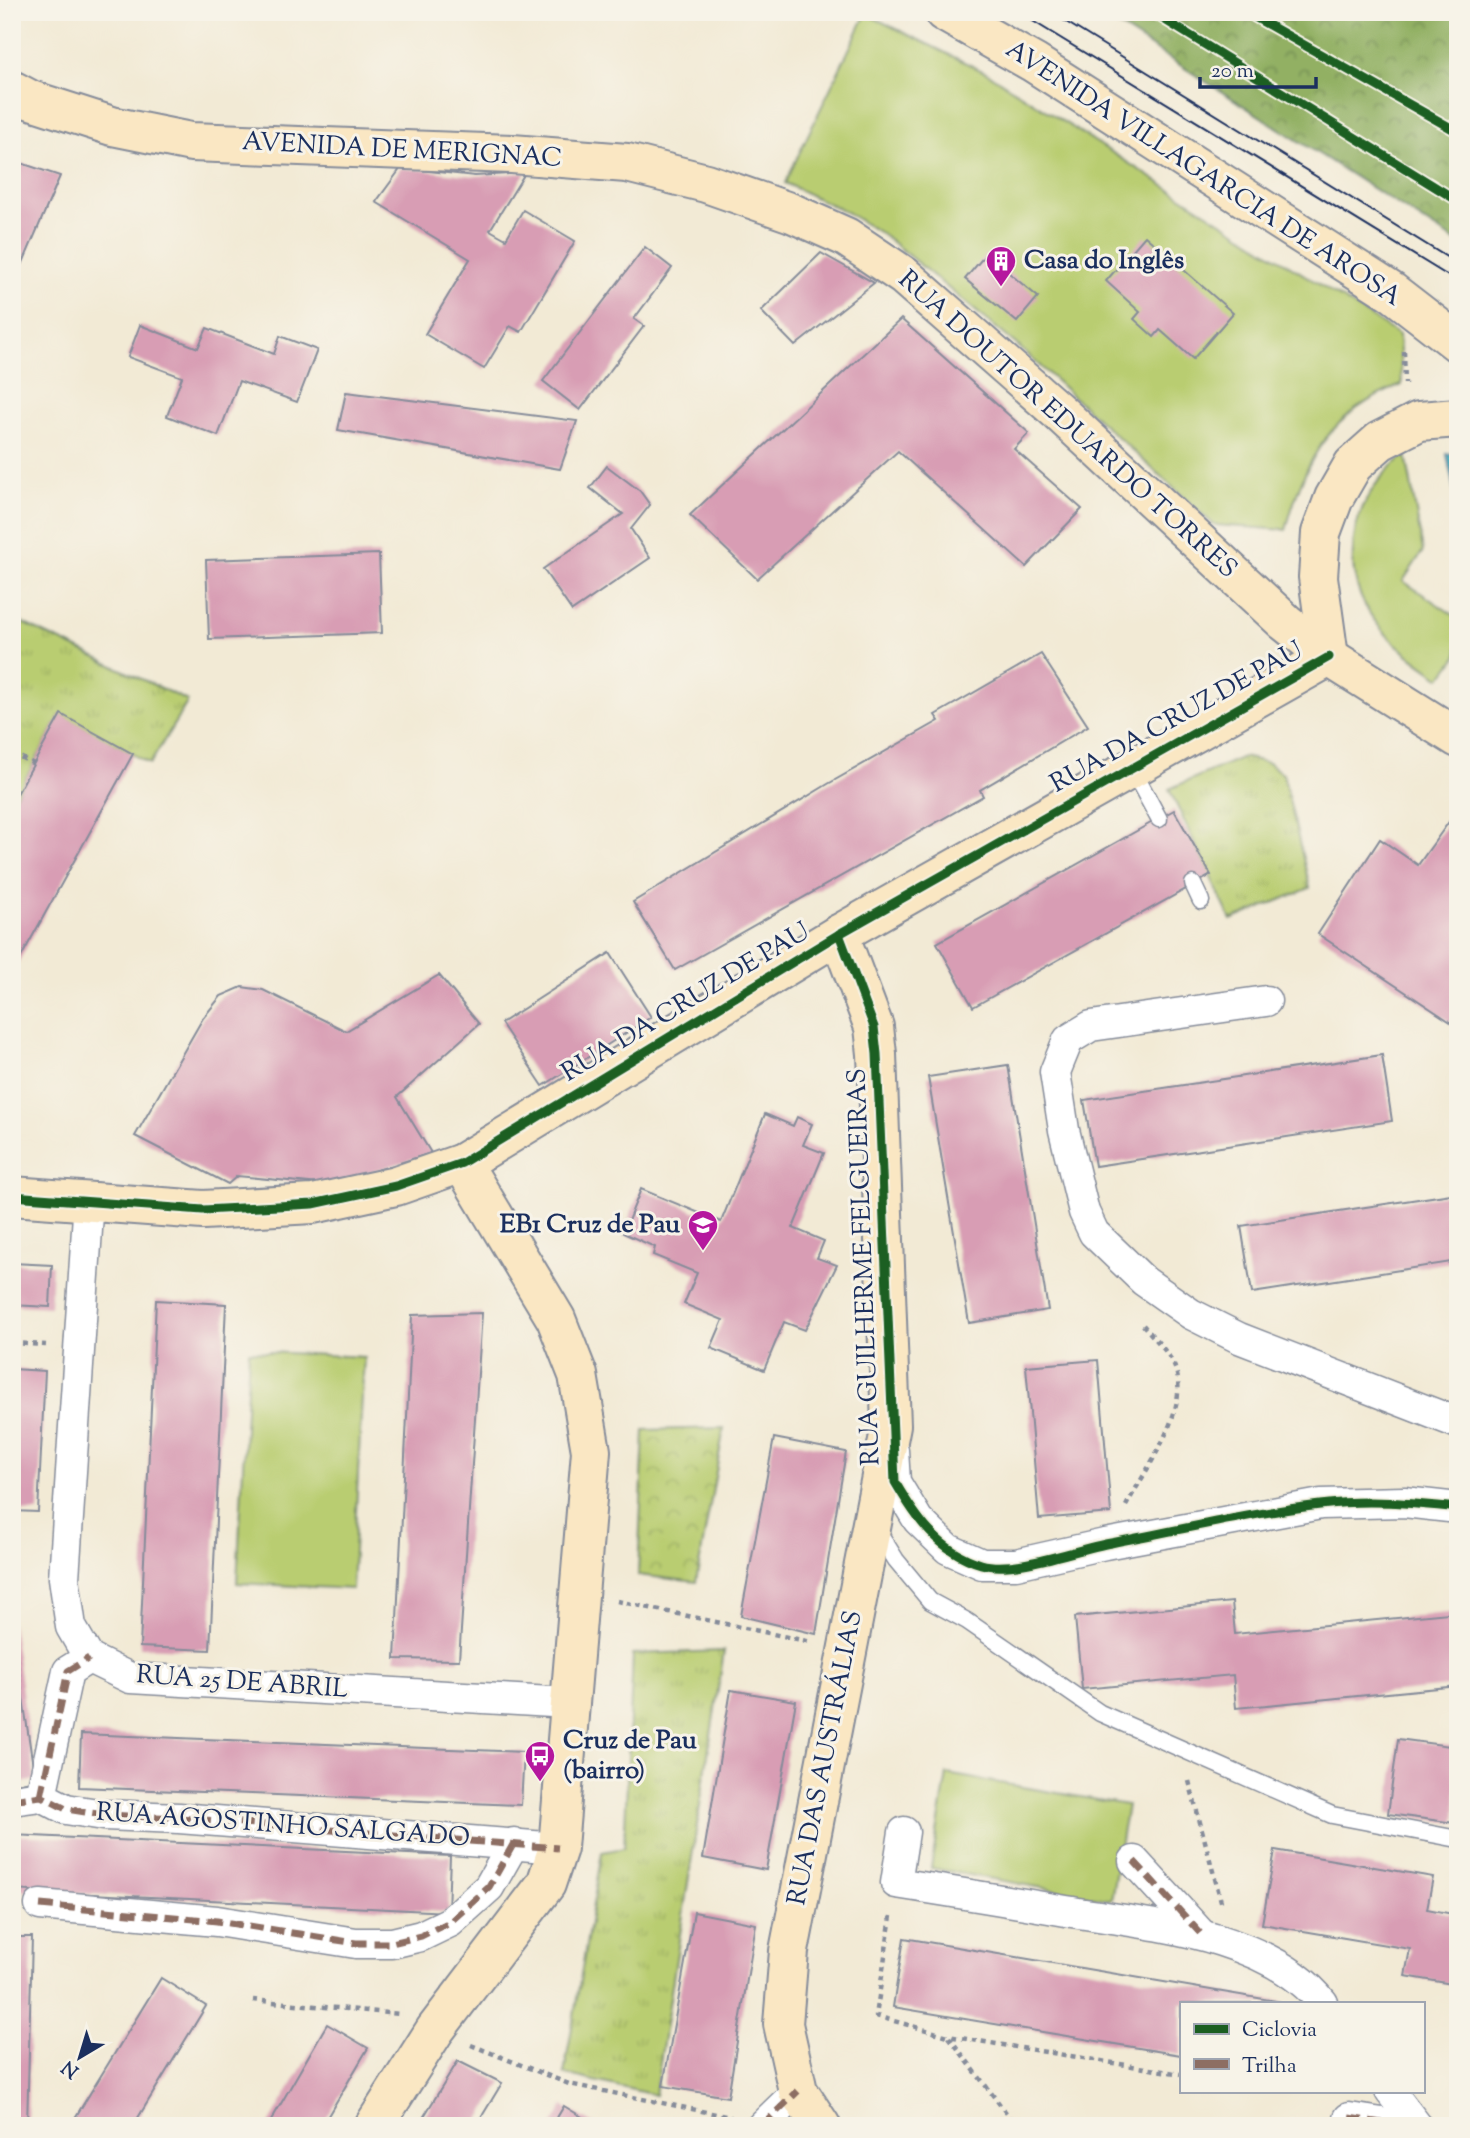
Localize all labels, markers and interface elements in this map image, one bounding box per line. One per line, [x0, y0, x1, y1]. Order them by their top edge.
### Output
street label: AVENIDA VILLAGARCIA DE AROSA [998, 32, 1408, 316]
scale bar [1200, 46, 1316, 90]
text: 20 m [1211, 57, 1254, 87]
street label: AVENIDA DE MERIGNAC [241, 124, 563, 178]
place label: Casa do Inglês [1024, 243, 1184, 280]
building icon: Casa do Inglês [984, 244, 1018, 288]
street label: RUA DOUTOR EDUARDO TORRES [889, 262, 1245, 588]
street label: RUA DA CRUZ DE PAU [1044, 633, 1310, 803]
street label: RUA DA CRUZ DE PAU [555, 914, 817, 1092]
street label: RUA GUILHERME FELGUEIRAS [840, 1068, 890, 1466]
place label: EB1 Cruz de Pau [500, 1207, 680, 1244]
school or university icon: EB1 Cruz de Pau [686, 1208, 720, 1252]
street label: RUA DAS AUSTRÁLIAS [779, 1608, 873, 1908]
street label: RUA 25 DE ABRIL [135, 1657, 349, 1709]
place label: Cruz de Pau (bairro) [563, 1723, 697, 1790]
bus stop icon: Cruz de Pau (bairro) [523, 1739, 557, 1783]
street label: RUA AGOSTINHO SALGADO [95, 1794, 471, 1858]
legend [1180, 2002, 1424, 2092]
text: Ciclovia [1242, 2016, 1317, 2046]
north arrow [46, 2022, 116, 2092]
text: Trilha [1242, 2052, 1297, 2082]
text: N [57, 2053, 85, 2084]

